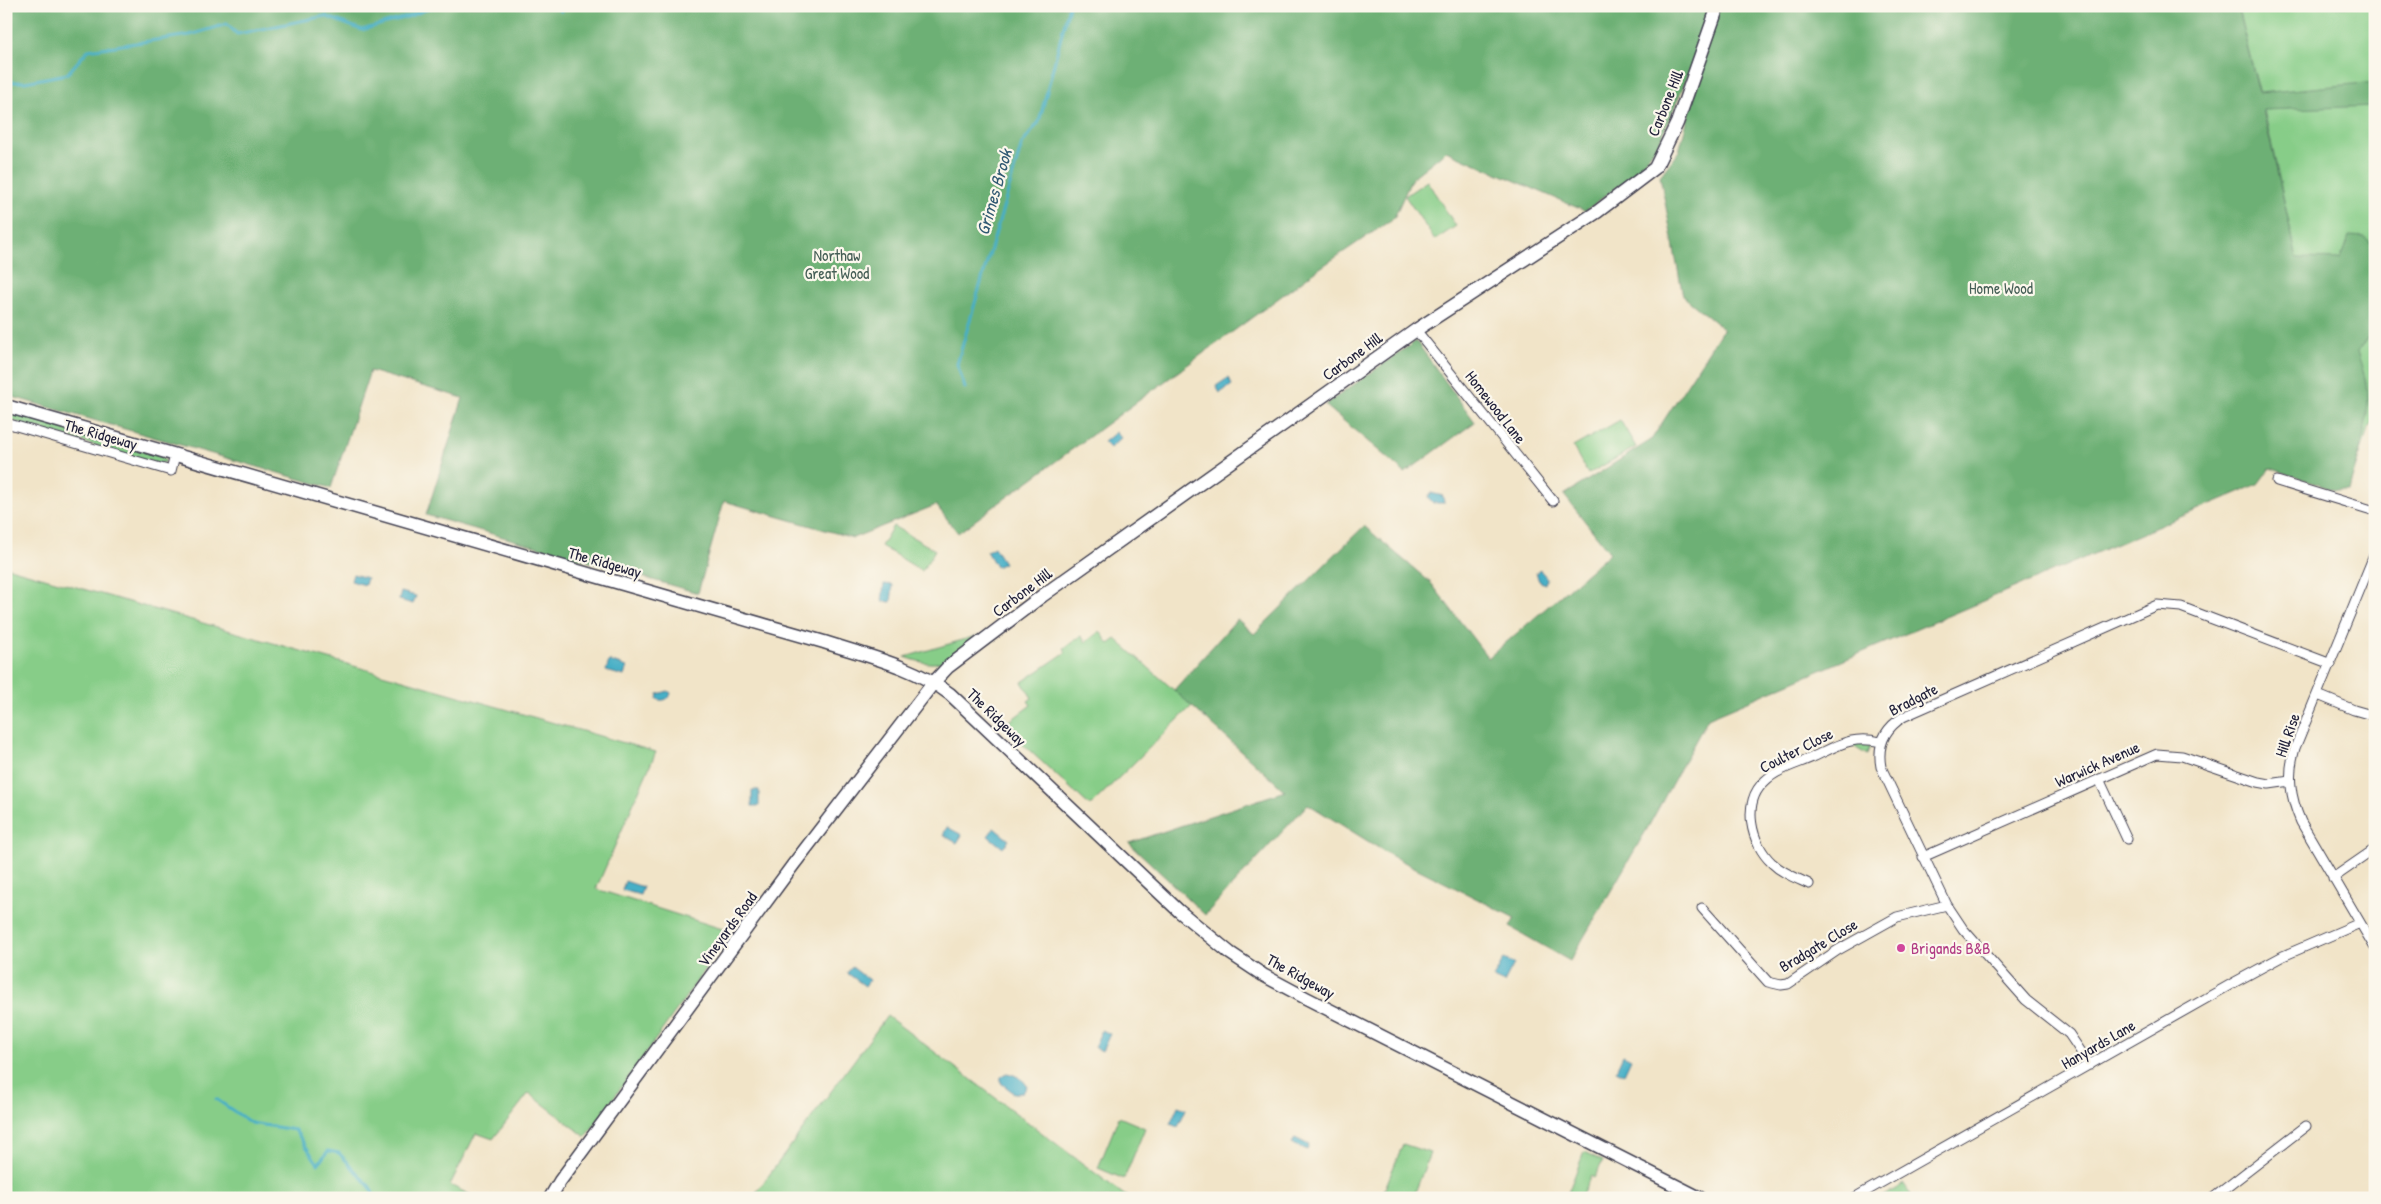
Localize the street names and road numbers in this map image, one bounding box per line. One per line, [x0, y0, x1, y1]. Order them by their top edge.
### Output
street label: Carbone Hill [1642, 67, 1688, 139]
street label: Carbone Hill [1317, 327, 1387, 385]
street label: Homewood Lane [1460, 366, 1532, 449]
street label: The Ridgeway [62, 413, 140, 455]
street label: The Ridgeway [566, 541, 644, 583]
street label: Carbone Hill [988, 562, 1056, 622]
street label: Bradgate [1885, 677, 1942, 721]
street label: The Ridgeway [962, 683, 1032, 751]
street label: Hill Rise [2269, 710, 2305, 760]
street label: Coulter Close [1756, 722, 1837, 778]
street label: Warwick Avenue [2051, 735, 2143, 792]
street label: Vineyards Road [692, 887, 762, 971]
street label: Bradgate Close [1775, 913, 1862, 977]
street label: The Ridgeway [1263, 948, 1339, 1004]
street label: Hanyards Lane [2057, 1014, 2140, 1074]

